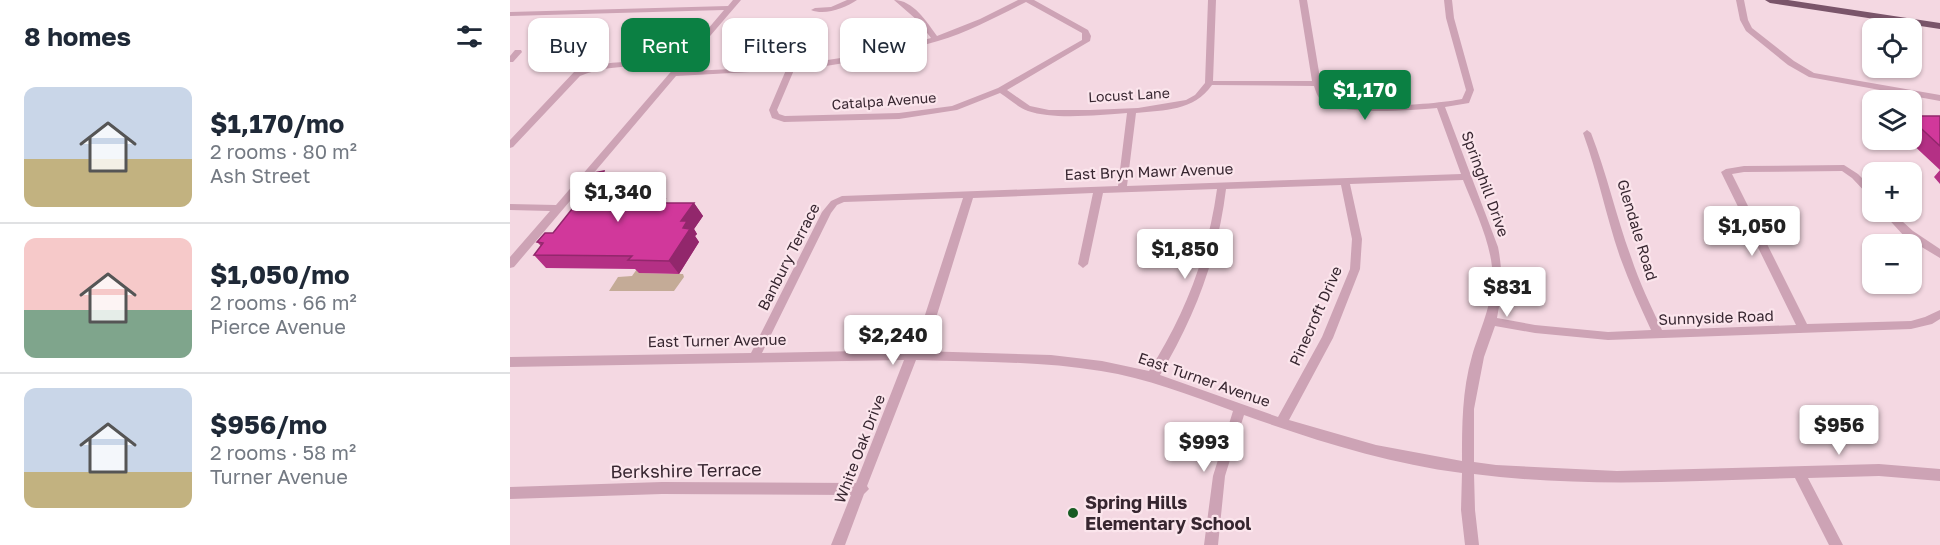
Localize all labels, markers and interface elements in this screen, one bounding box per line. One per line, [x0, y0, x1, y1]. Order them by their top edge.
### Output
chip: Buy [528, 18, 609, 72]
chip: Rent [621, 18, 710, 72]
chip: Filters [722, 18, 828, 72]
chip: New [840, 18, 927, 72]
map controls [1862, 18, 1922, 294]
button: locate [1862, 18, 1922, 78]
icon: filters [453, 20, 486, 53]
text: 8 homes [24, 21, 131, 52]
pin: $1,170 [1316, 70, 1414, 121]
text: $1,170 [1333, 77, 1397, 101]
street label: Locust Lane [1088, 84, 1170, 105]
street label: Catalpa Avenue [831, 88, 937, 113]
button: layers [1862, 90, 1922, 150]
text: $1,170/mo [210, 108, 344, 139]
icon: home [72, 111, 144, 183]
street label: Springhill Drive [1459, 128, 1513, 239]
text: 2 rooms · 80 m² [210, 139, 357, 163]
street label: East Bryn Mawr Avenue [1064, 159, 1234, 183]
button: + [1862, 162, 1922, 222]
text: Ash Street [210, 163, 310, 187]
pin: $1,340 [569, 172, 667, 223]
street label: Glendale Road [1614, 177, 1662, 282]
text: $1,340 [584, 179, 652, 203]
street label: Banbury Terrace [753, 200, 823, 313]
pin: $1,050 [1703, 206, 1801, 257]
text: $1,050 [1718, 213, 1786, 237]
pin: $1,850 [1136, 229, 1234, 280]
button: − [1862, 234, 1922, 294]
text: $1,850 [1151, 236, 1219, 260]
text: $1,050/mo [210, 259, 350, 290]
icon: home [72, 262, 144, 334]
street label: Pinecroft Drive [1285, 263, 1345, 368]
pin: $831 [1471, 267, 1543, 318]
text: $831 [1483, 274, 1531, 298]
text: 2 rooms · 66 m² [210, 290, 357, 314]
street label: Sunnyside Road [1658, 306, 1774, 328]
text: Pierce Avenue [210, 314, 346, 338]
pin: $2,240 [844, 315, 942, 366]
text: $2,240 [858, 322, 928, 346]
street label: East Turner Avenue [648, 330, 787, 350]
street label: East Turner Avenue [1136, 348, 1273, 410]
street label: White Oak Drive [830, 391, 888, 506]
pin: $956 [1803, 405, 1875, 456]
text: $956/mo [210, 409, 327, 440]
icon: home [72, 412, 144, 484]
text: $956 [1814, 412, 1865, 436]
pin: $993 [1168, 422, 1240, 473]
text: $993 [1179, 429, 1230, 453]
text: 2 rooms · 58 m² [210, 440, 356, 464]
street label: Berkshire Terrace [610, 458, 762, 482]
text: Turner Avenue [210, 464, 348, 488]
place label: Spring Hills Elementary School [1085, 491, 1251, 534]
marker: Spring Hills Elementary School [1066, 506, 1080, 520]

